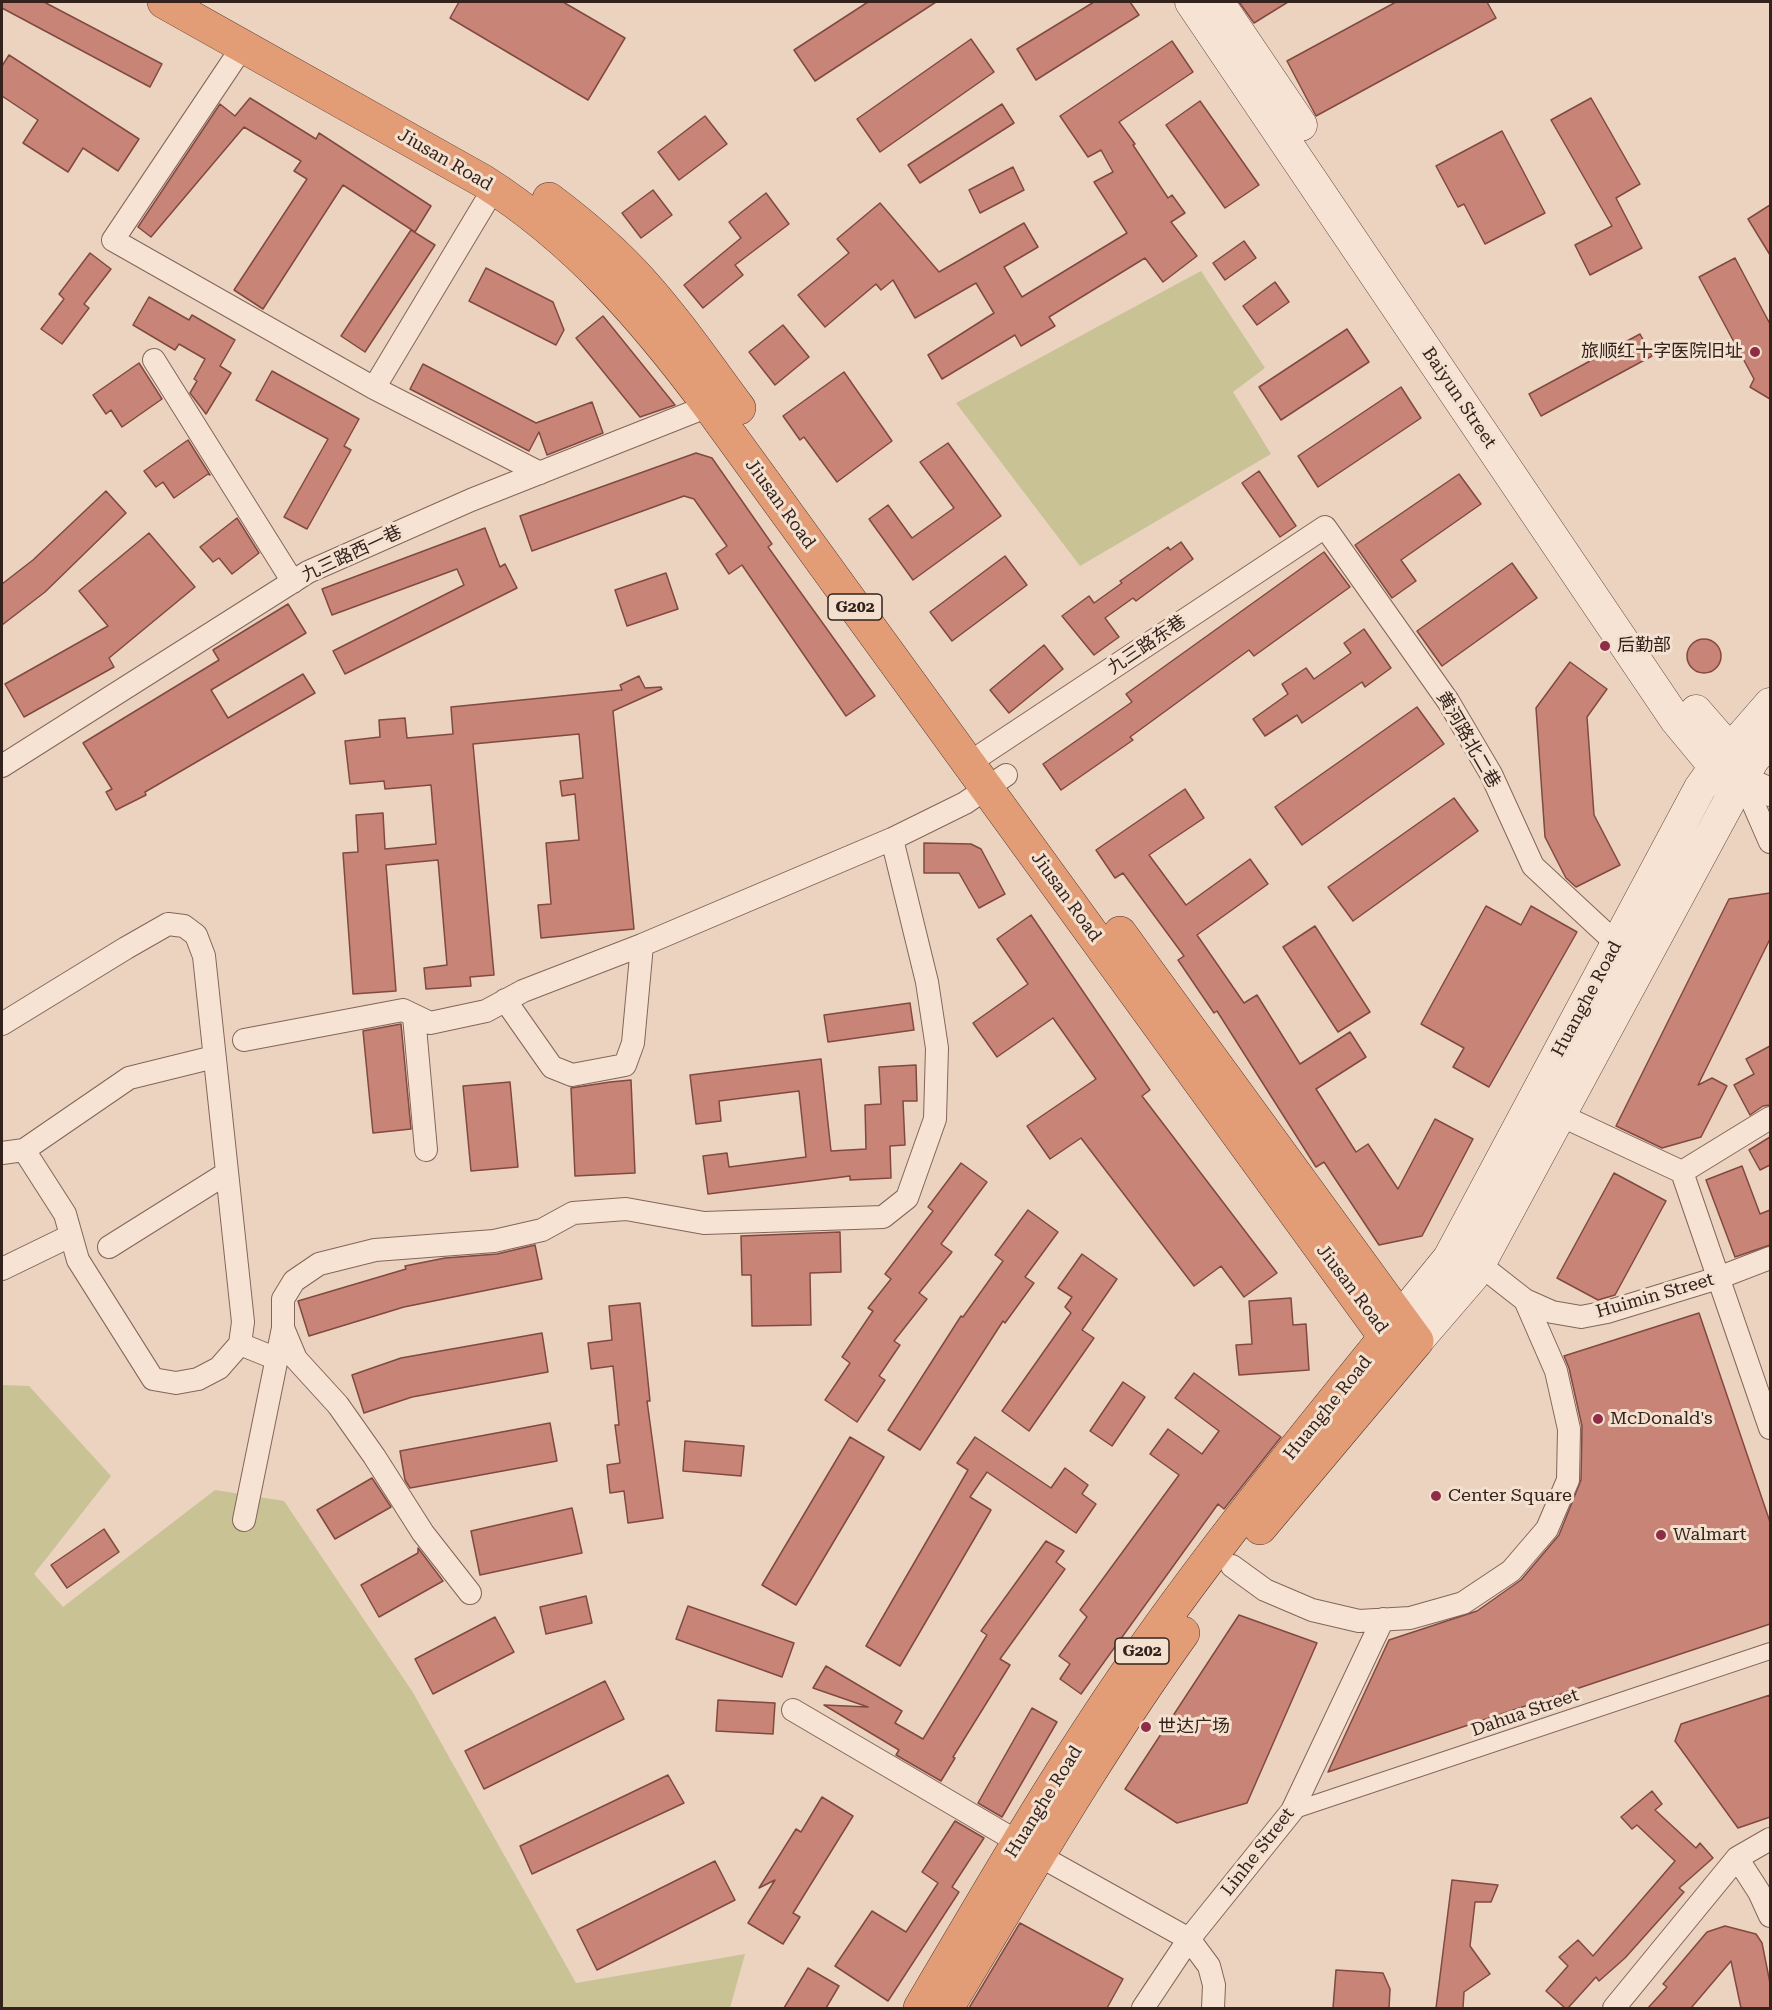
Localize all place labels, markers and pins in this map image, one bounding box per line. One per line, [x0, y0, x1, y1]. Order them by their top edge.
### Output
place label: 旅顺红十字医院旧址 [1581, 341, 1743, 363]
marker: 旅顺红十字医院旧址 [1748, 345, 1762, 359]
place label: 后勤部 [1617, 635, 1671, 657]
marker: 后勤部 [1598, 639, 1612, 653]
place label: McDonald's [1610, 1408, 1713, 1430]
marker: McDonald's [1591, 1412, 1605, 1426]
place label: Center Square [1448, 1485, 1572, 1507]
marker: Center Square [1429, 1489, 1443, 1503]
place label: Walmart [1673, 1524, 1746, 1546]
marker: Walmart [1654, 1528, 1668, 1542]
place label: 世达广场 [1158, 1716, 1230, 1738]
marker: 世达广场 [1139, 1720, 1153, 1734]

